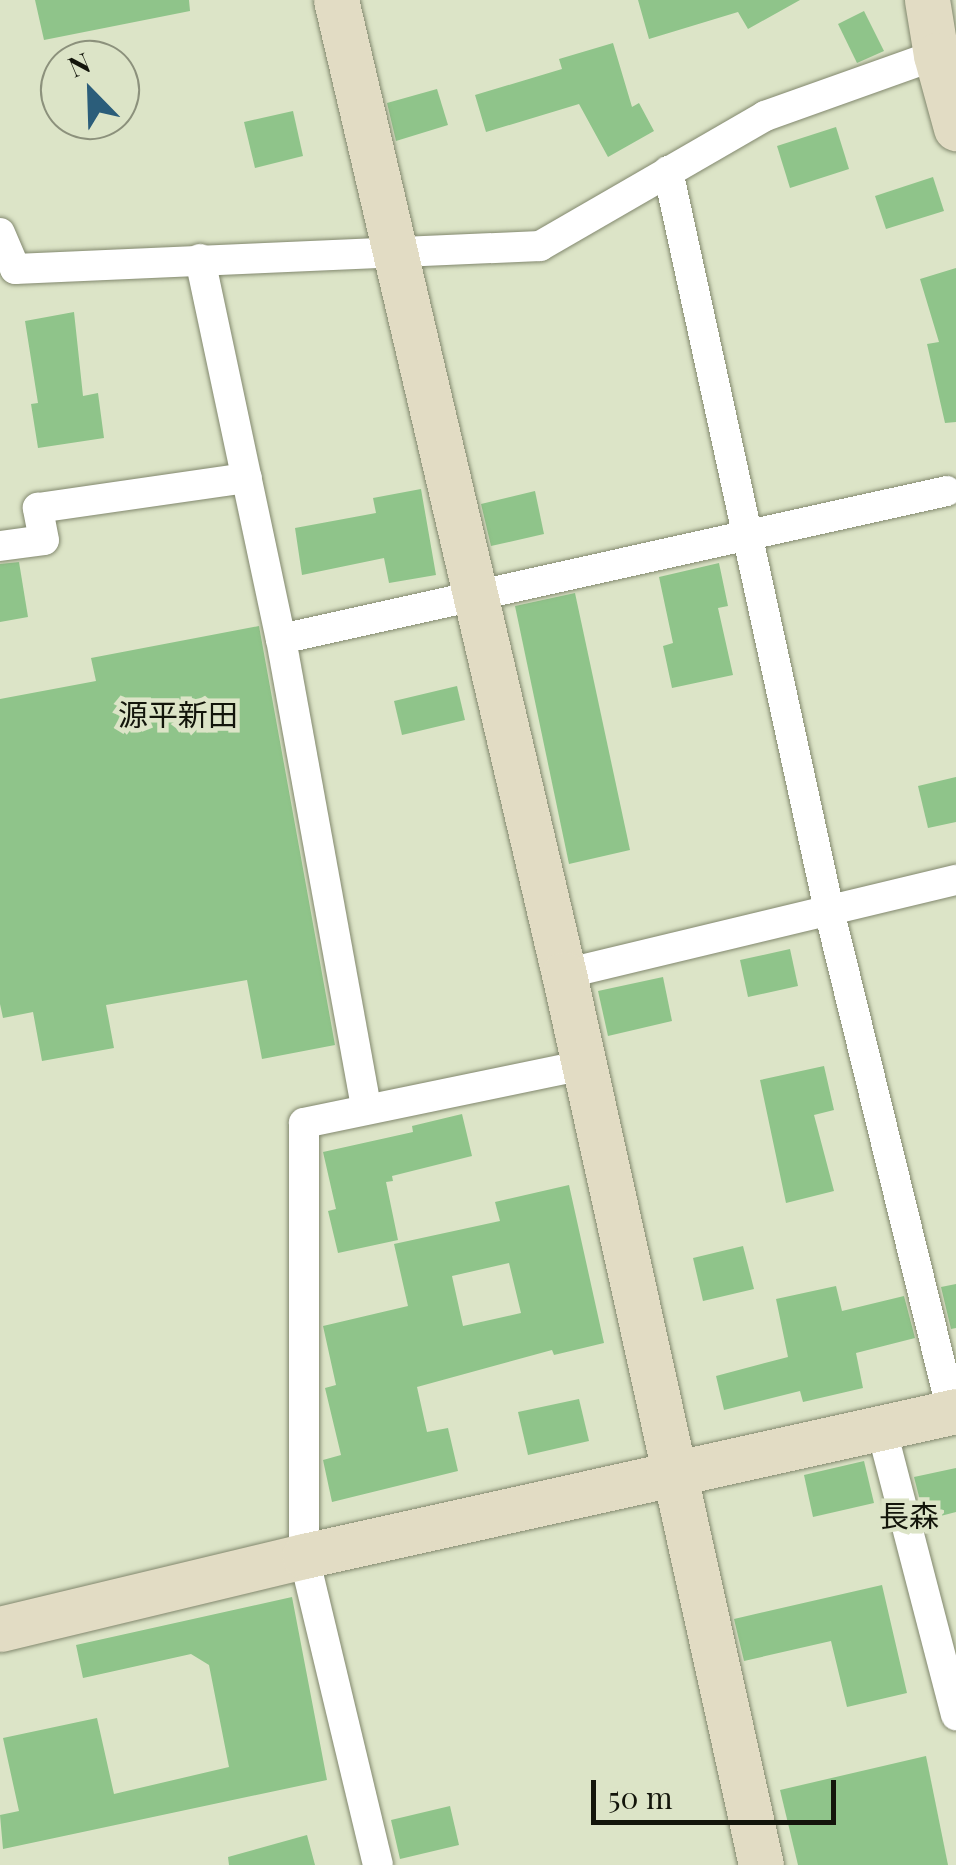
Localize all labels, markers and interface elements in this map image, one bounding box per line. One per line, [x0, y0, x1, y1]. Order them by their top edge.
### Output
north arrow [40, 40, 140, 140]
text: N [62, 43, 95, 85]
district label: 源平新田 [118, 696, 238, 732]
district label: 長森 [879, 1497, 939, 1533]
scale bar [596, 1760, 841, 1822]
text: 50 m [608, 1777, 673, 1817]

